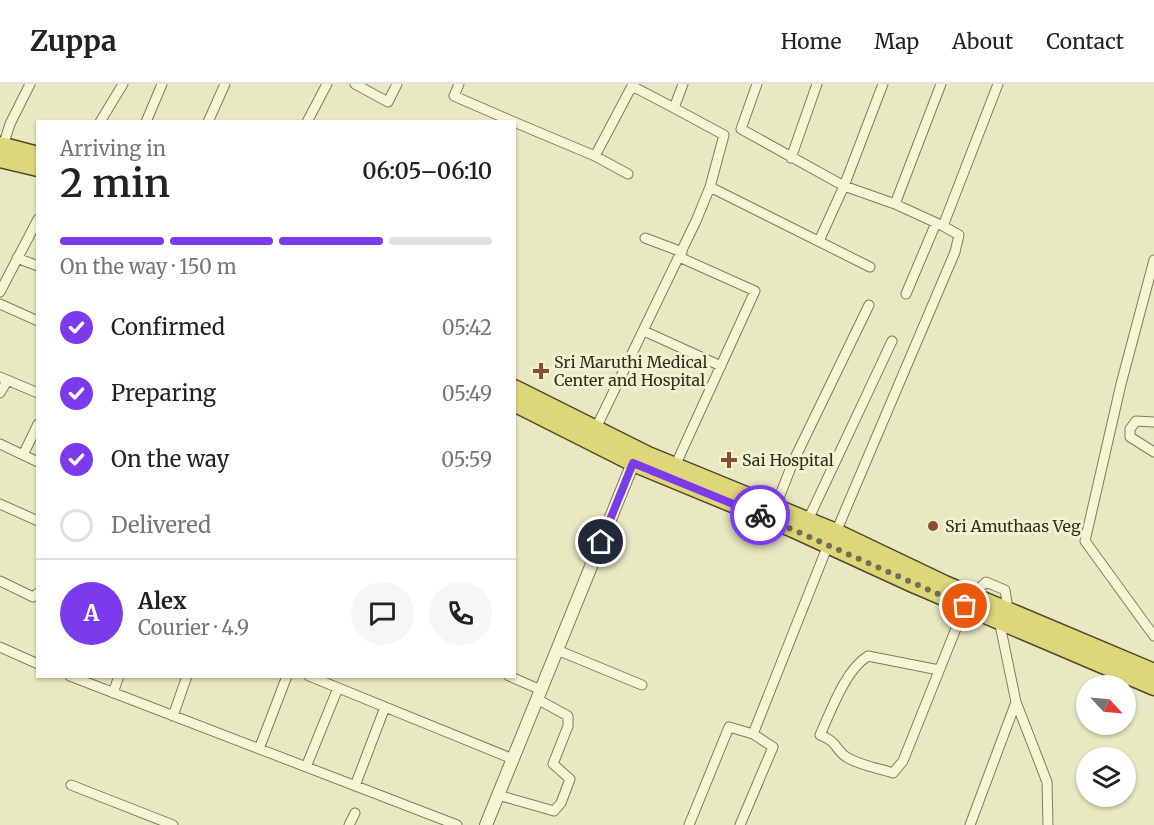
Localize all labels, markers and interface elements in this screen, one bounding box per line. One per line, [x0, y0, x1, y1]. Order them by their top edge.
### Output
text: Zuppa [30, 23, 117, 59]
text: Home [781, 28, 841, 55]
text: Map [874, 28, 919, 55]
text: About [952, 28, 1013, 55]
text: Contact [1046, 28, 1124, 55]
text: Arriving in [60, 136, 166, 161]
text: 06:05–06:10 [362, 157, 492, 185]
text: 2 min [60, 159, 170, 208]
text: On the way · 150 m [60, 254, 237, 279]
icon: check [60, 311, 93, 344]
text: Confirmed [111, 313, 225, 341]
text: 05:42 [442, 315, 492, 340]
place label: Sri Maruthi Medical Center and Hospital [554, 352, 707, 390]
marker: Sri Maruthi Medical Center and Hospital [532, 362, 550, 380]
icon: check [60, 377, 93, 410]
text: Preparing [111, 379, 216, 407]
text: 05:49 [442, 381, 492, 406]
icon: check [60, 443, 93, 476]
text: On the way [111, 445, 229, 473]
text: 05:59 [441, 447, 492, 472]
place label: Sai Hospital [742, 450, 834, 470]
marker: Sai Hospital [720, 451, 738, 469]
courier [730, 485, 790, 545]
icon: bike [744, 499, 777, 532]
text: Delivered [111, 511, 211, 539]
pin [575, 516, 626, 567]
place label: Sri Amuthaas Veg [945, 516, 1081, 536]
marker: Sri Amuthaas Veg [926, 519, 940, 533]
icon: home [584, 525, 617, 558]
pin [939, 580, 990, 631]
button: chat [351, 582, 414, 645]
button: phone [429, 582, 492, 645]
text: Alex [138, 587, 187, 615]
icon: bag [948, 589, 981, 622]
text: A [84, 599, 99, 627]
text: Courier · 4.9 [138, 615, 249, 640]
north arrow [1076, 675, 1136, 735]
map controls [1076, 675, 1136, 807]
button: layers [1076, 747, 1136, 807]

